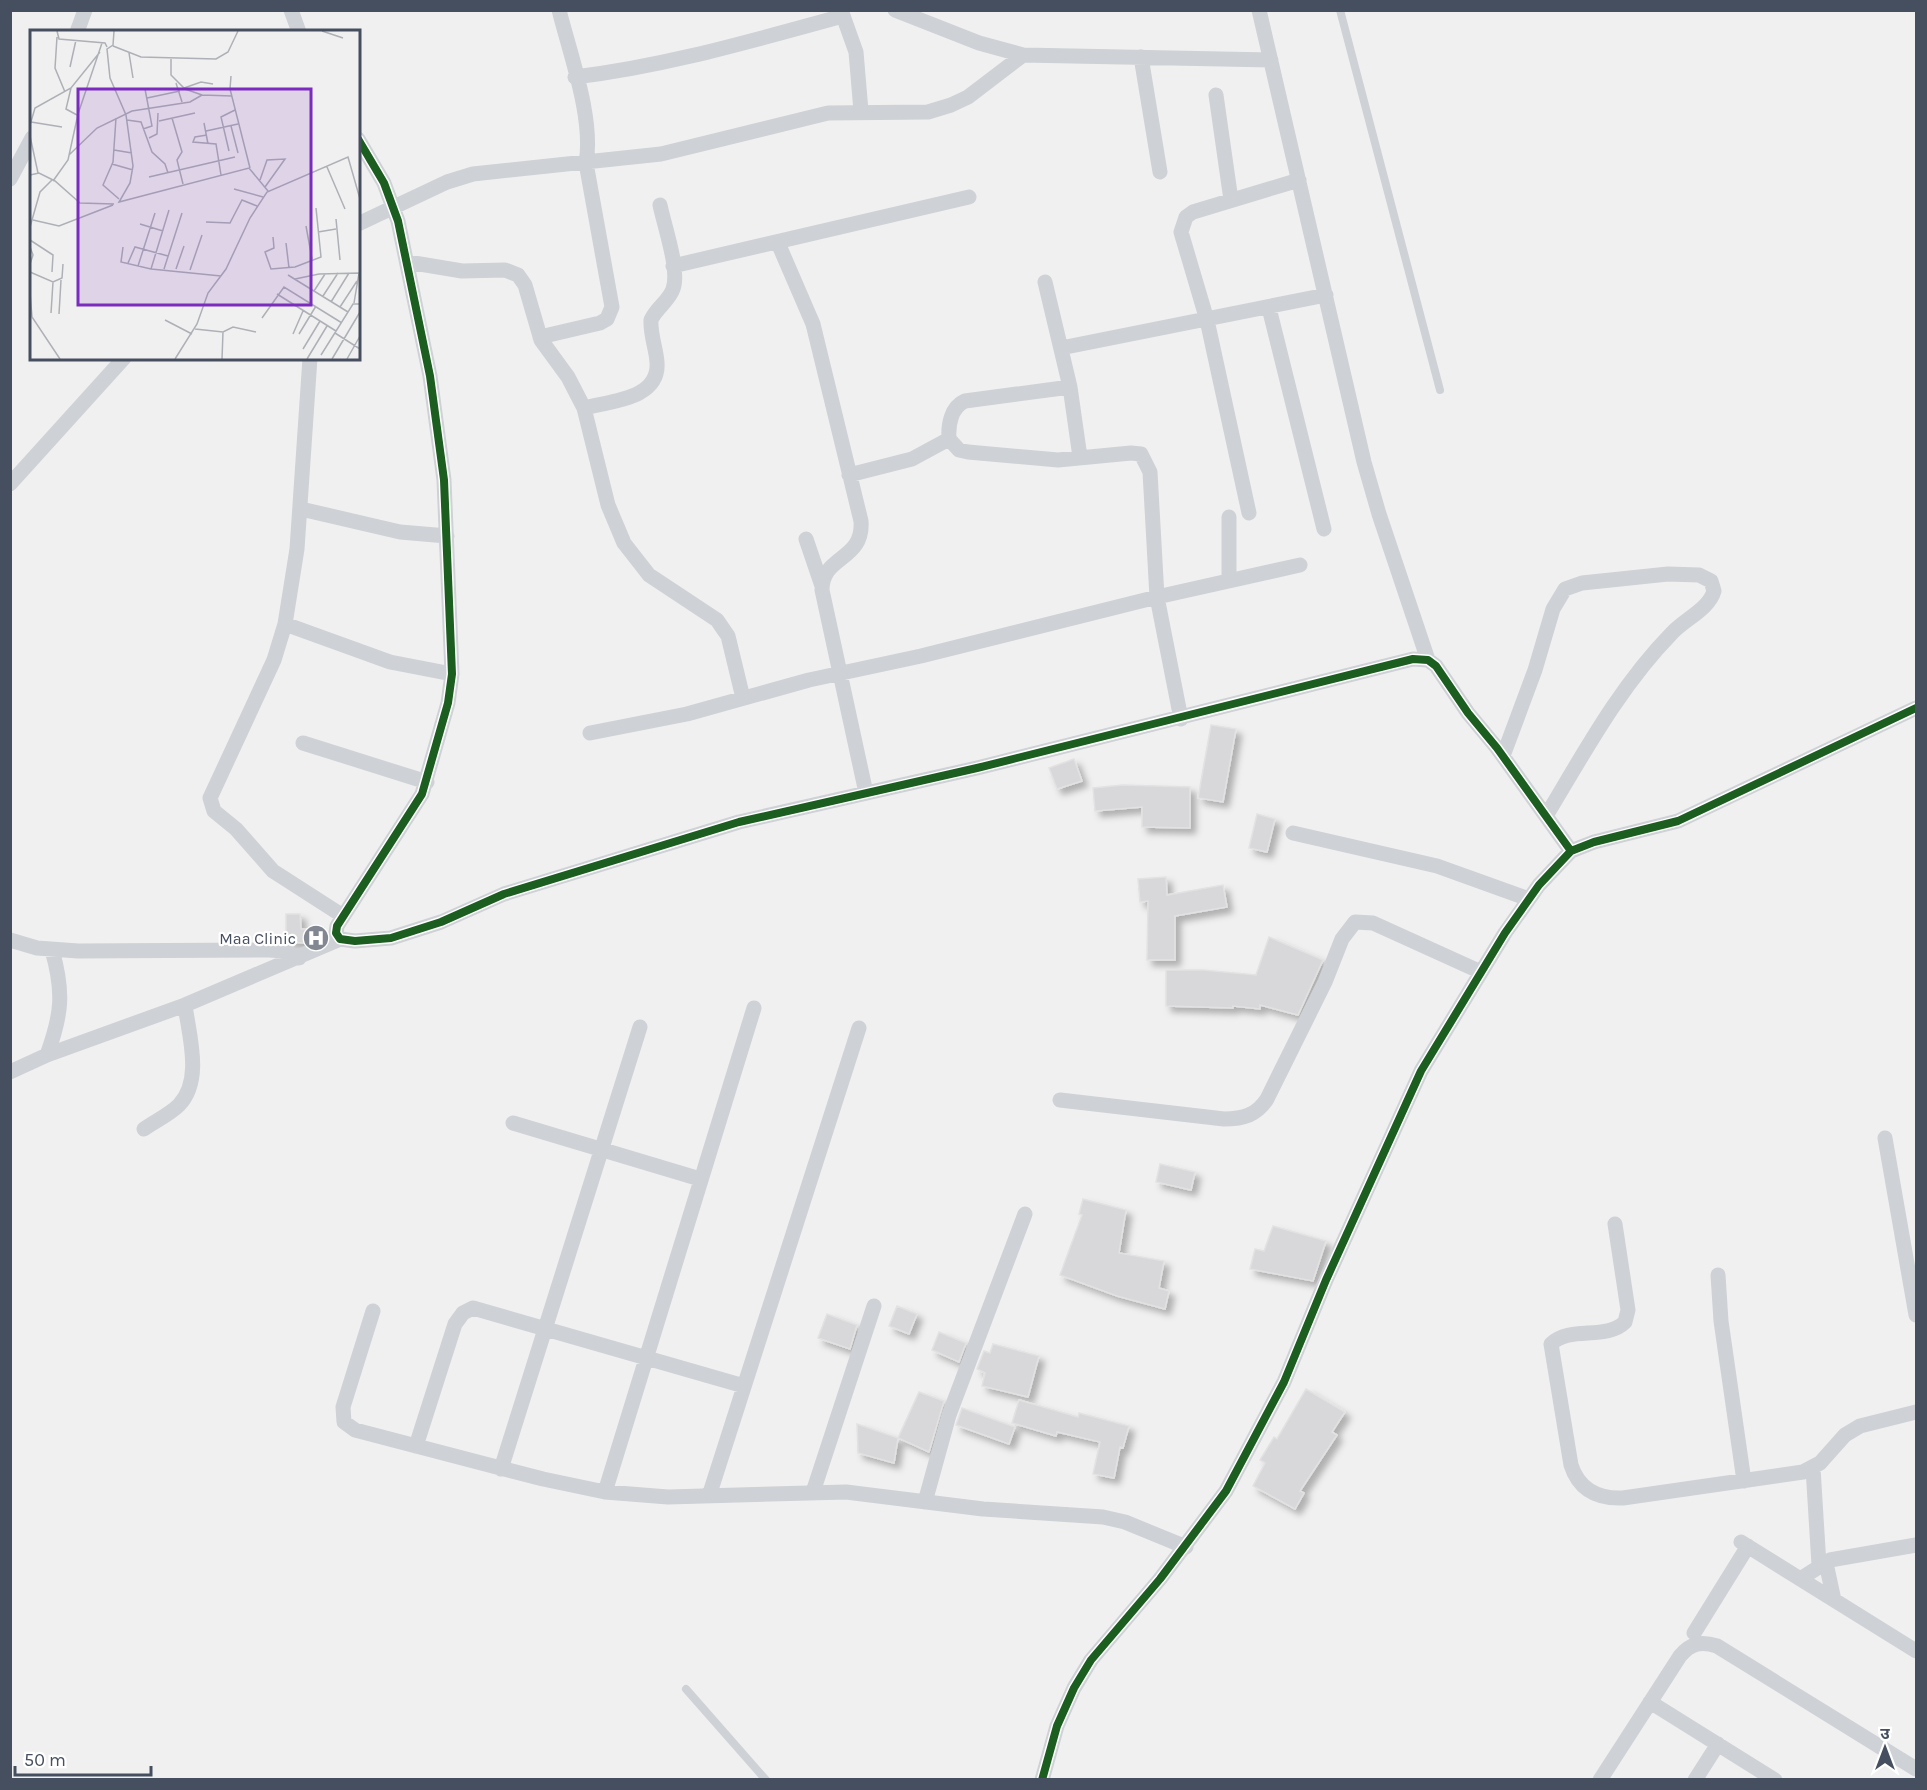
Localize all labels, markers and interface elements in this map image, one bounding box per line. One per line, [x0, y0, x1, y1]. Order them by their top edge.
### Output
inset map [30, 30, 360, 360]
hospital icon: Maa Clinic [301, 923, 331, 953]
place label: Maa Clinic [219, 929, 296, 948]
north arrow [1855, 1718, 1915, 1778]
text: उ [1880, 1724, 1890, 1743]
scale bar [15, 1739, 152, 1777]
text: 50 m [24, 1749, 66, 1771]

